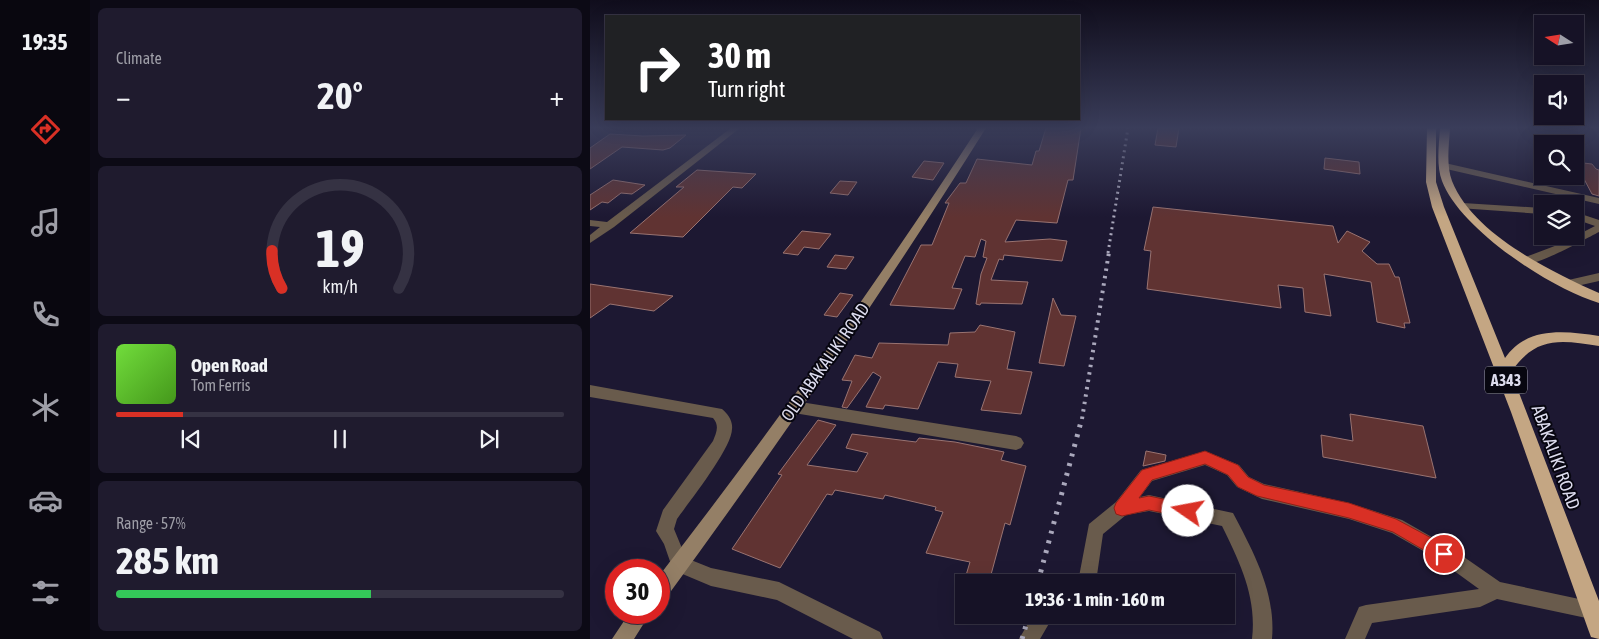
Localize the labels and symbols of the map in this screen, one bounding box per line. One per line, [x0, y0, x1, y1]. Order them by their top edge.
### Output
north arrow [1534, 15, 1584, 65]
street label: OLD ABAKALIKI ROAD [776, 299, 874, 425]
road number: A343 [1485, 366, 1527, 394]
street label: ABAKALIKI ROAD [1527, 402, 1585, 512]
position arrow [1161, 484, 1213, 536]
pin [1423, 533, 1465, 575]
speed limit sign: 30 [605, 559, 670, 624]

